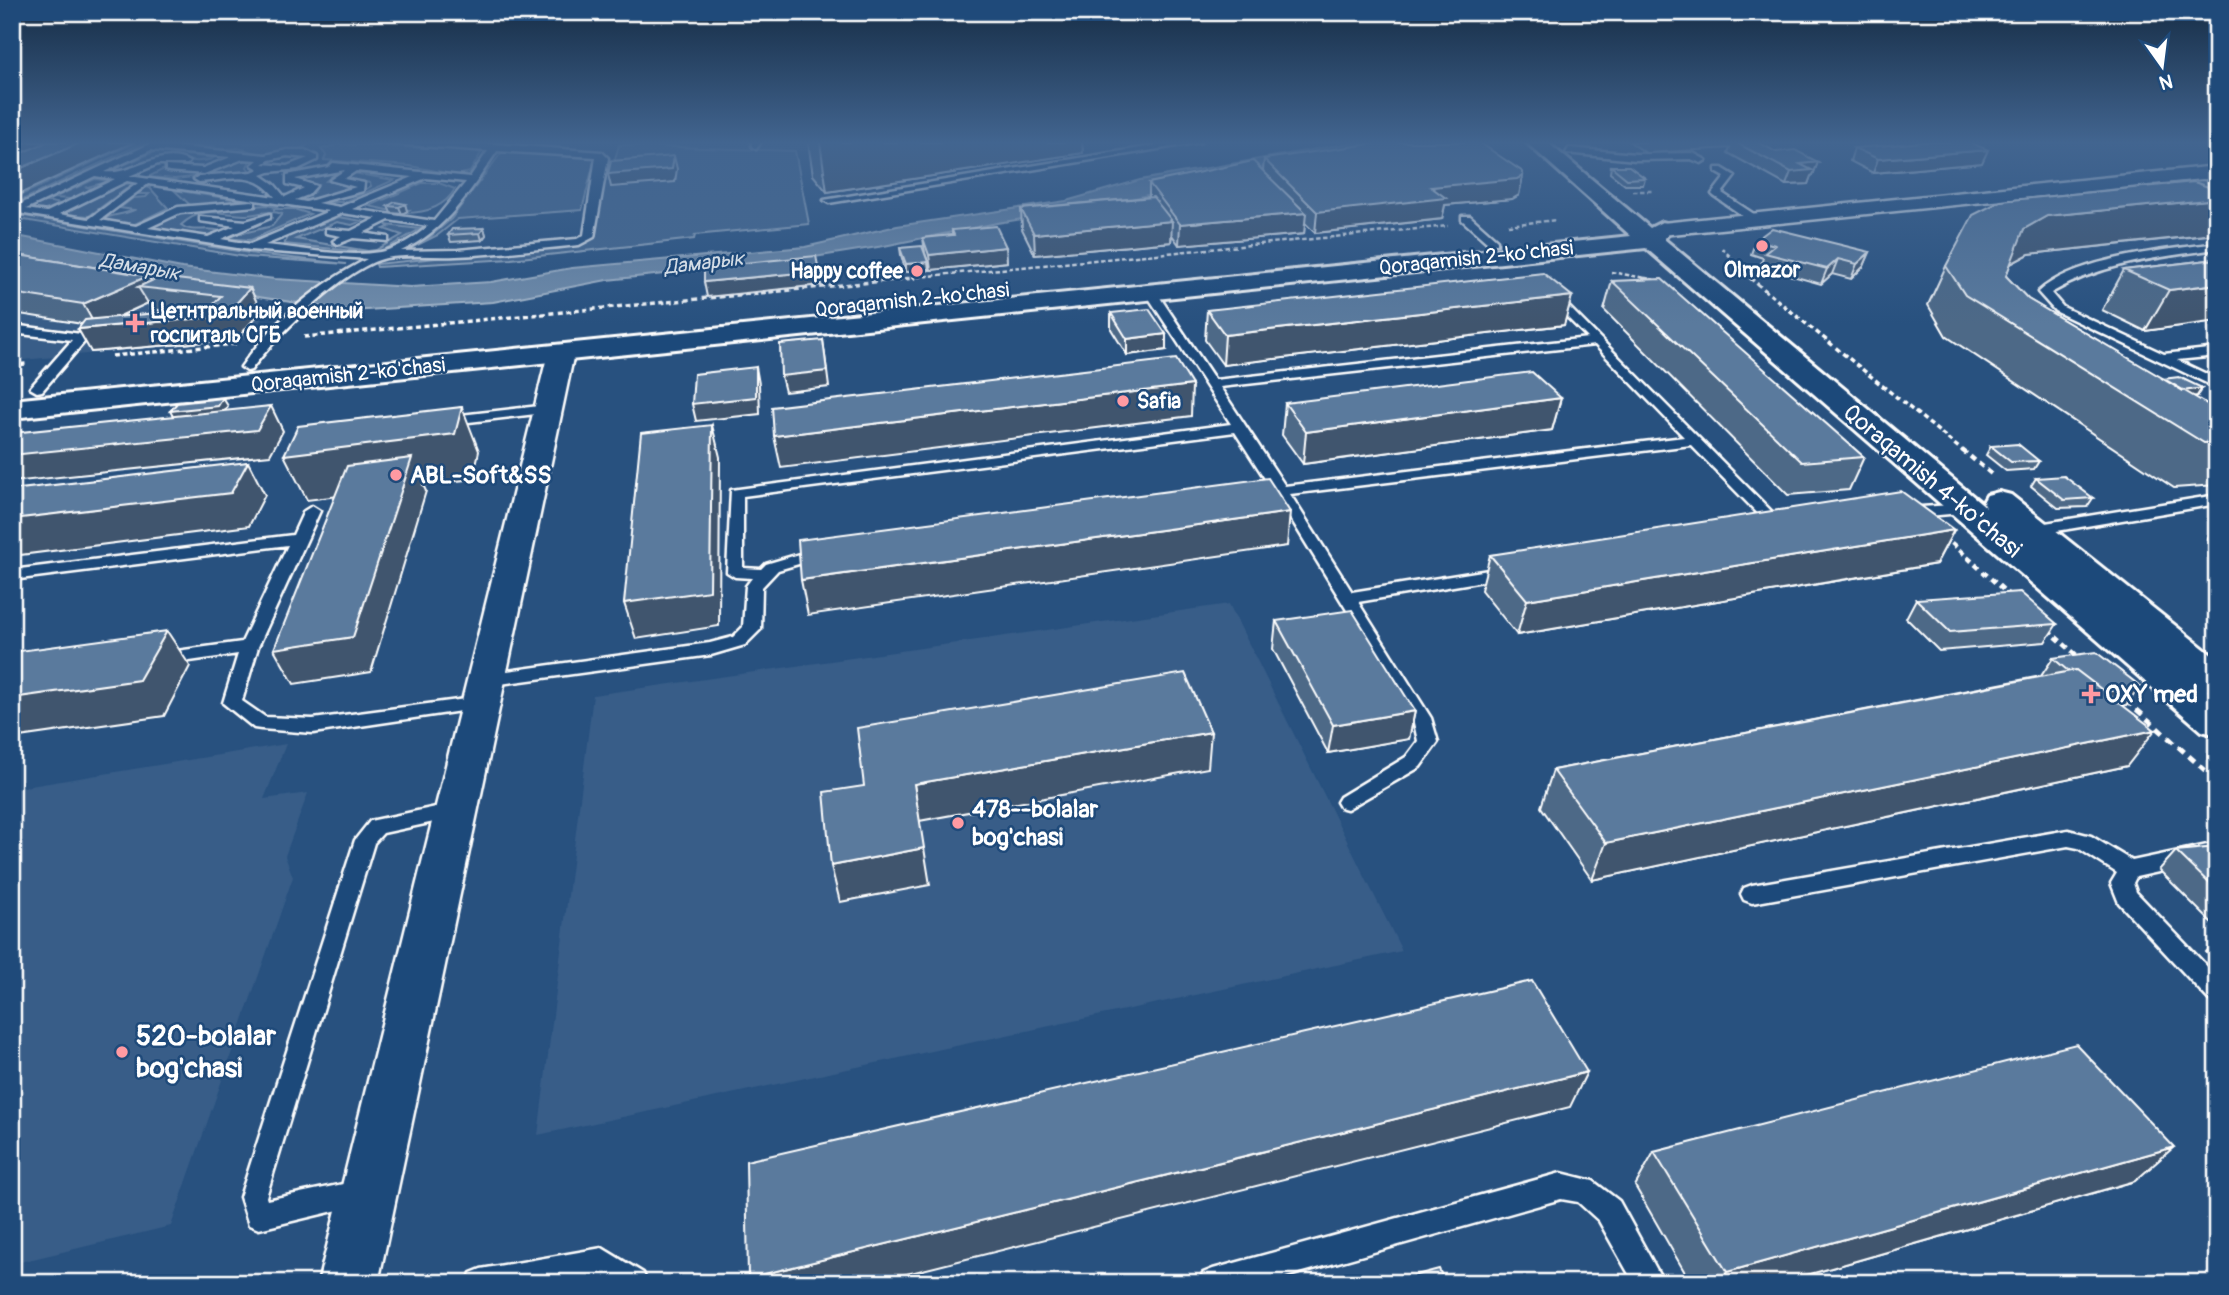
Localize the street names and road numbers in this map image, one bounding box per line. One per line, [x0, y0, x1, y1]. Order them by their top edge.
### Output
street label: Qoraqamish 2-ko'chasi [1377, 234, 1575, 282]
street label: Qoraqamish 2-ko'chasi [813, 276, 1011, 324]
street label: Qoraqamish 2-ko'chasi [249, 351, 447, 399]
street label: Qoraqamish 4-ko'chasi [1837, 398, 2027, 564]

